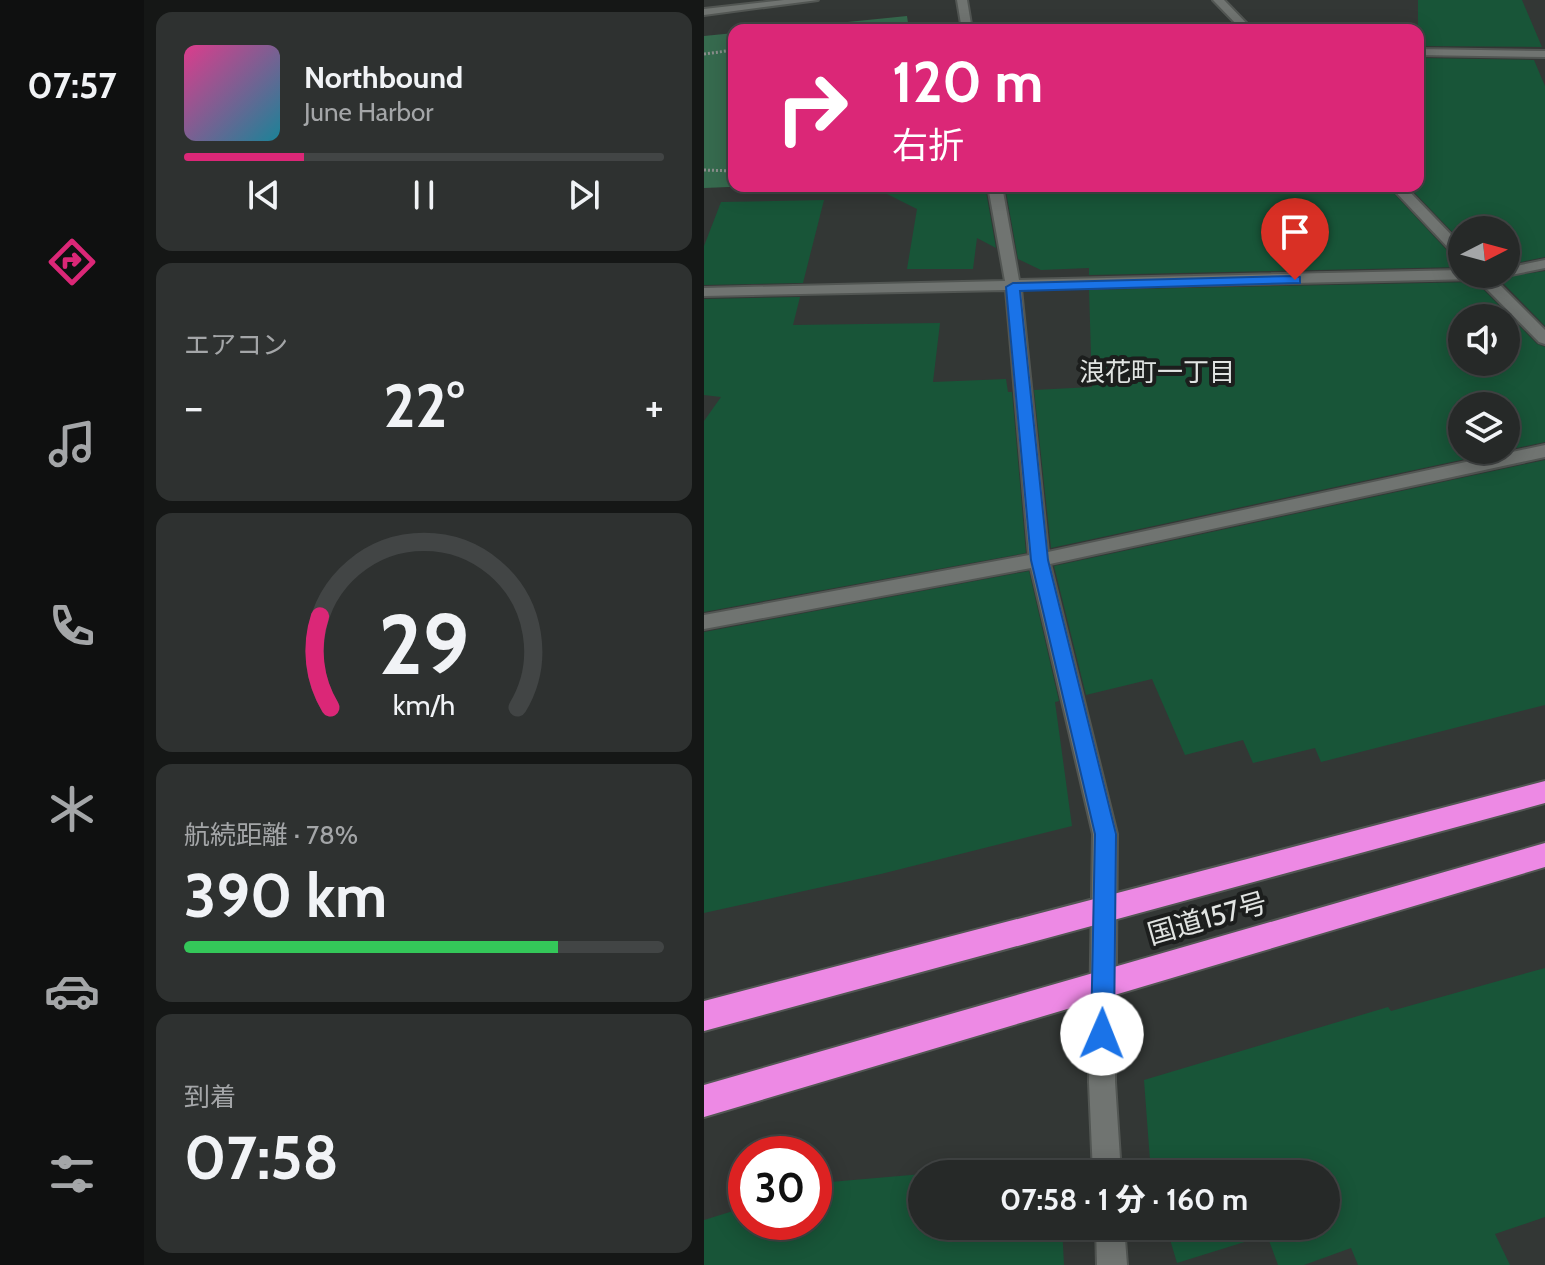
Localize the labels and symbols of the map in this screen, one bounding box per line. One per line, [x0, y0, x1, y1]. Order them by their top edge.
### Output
pin [1261, 198, 1329, 280]
north arrow [1448, 216, 1520, 288]
district label: 浪花町一丁目 [1079, 356, 1235, 388]
street label: 国道157号 [1143, 885, 1271, 951]
position arrow [1060, 992, 1144, 1076]
speed limit sign: 30 [728, 1136, 832, 1240]

